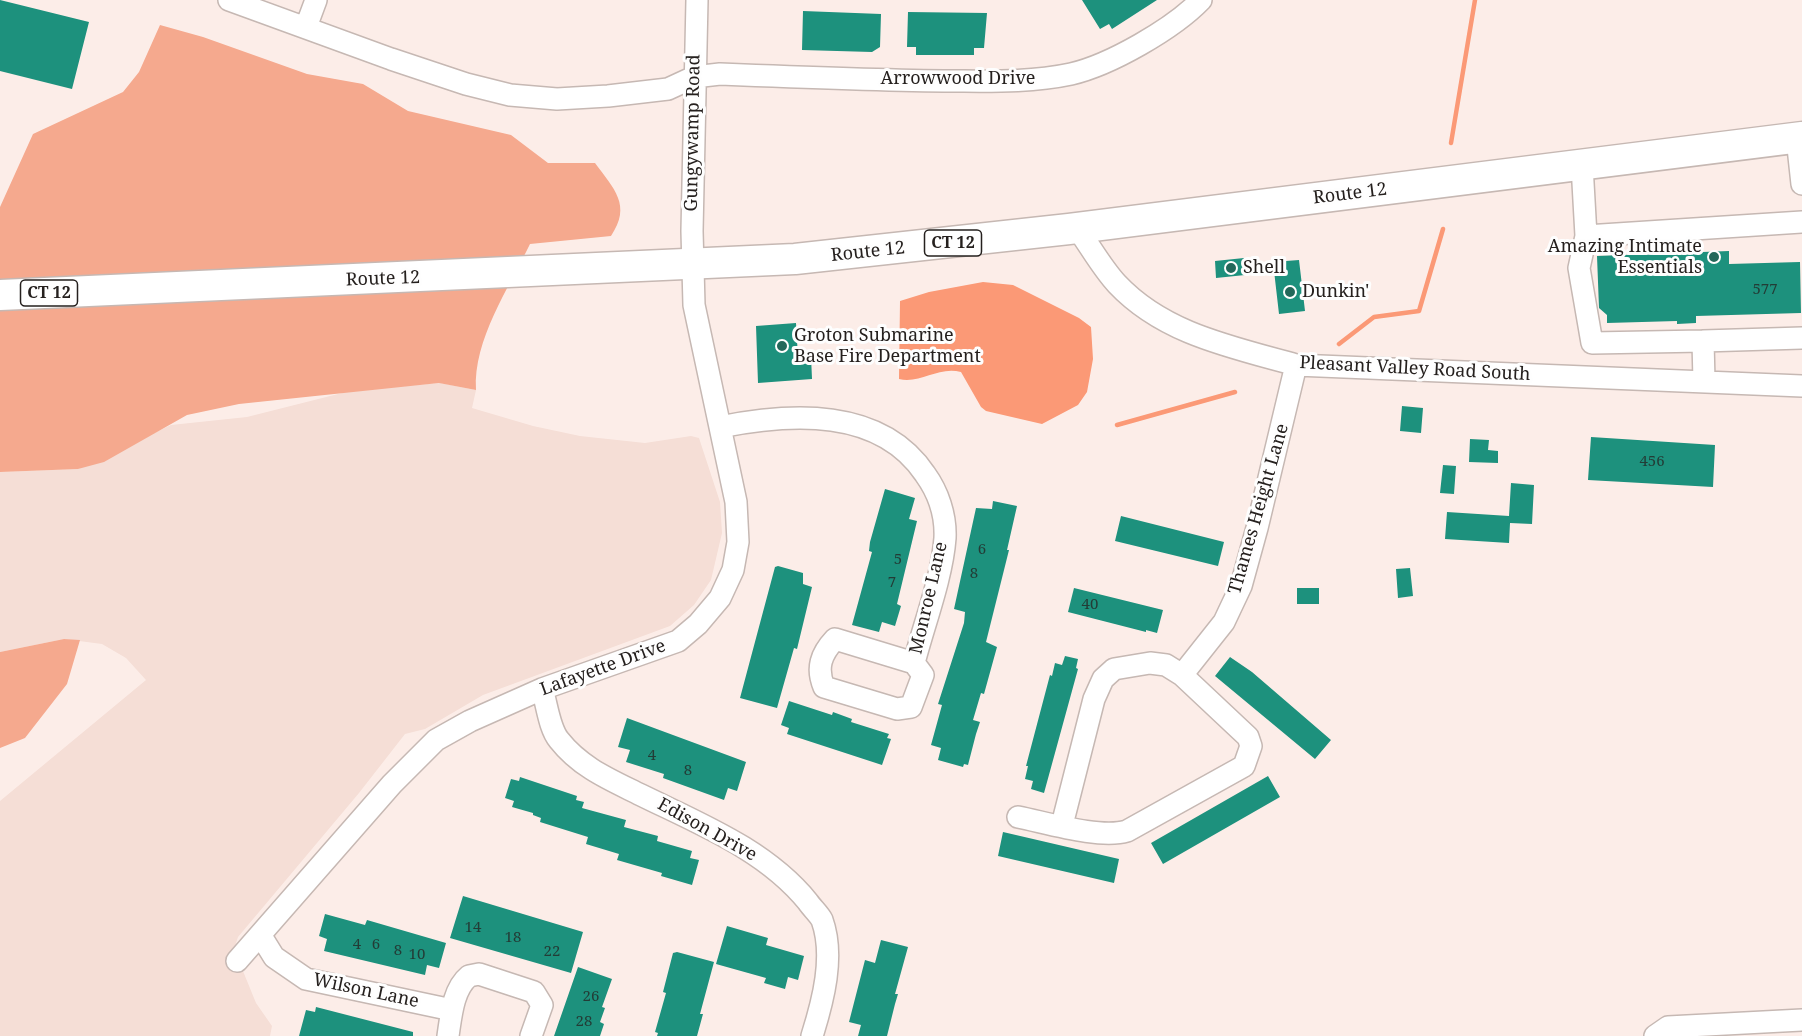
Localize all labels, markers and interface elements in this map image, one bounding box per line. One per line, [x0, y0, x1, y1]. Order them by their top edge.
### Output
street label: Gungywamp Road [681, 54, 705, 212]
street label: Arrowwood Drive [881, 68, 1035, 90]
street label: Route 12 [1312, 179, 1388, 209]
road number: CT 12 [924, 230, 982, 256]
place label: Amazing Intimate Essentials [1548, 236, 1702, 278]
street label: Route 12 [830, 237, 906, 267]
marker: Amazing Intimate Essentials [1707, 250, 1721, 264]
place label: Shell [1243, 257, 1285, 279]
marker: Shell [1224, 261, 1238, 275]
street label: Route 12 [345, 267, 421, 291]
road number: CT 12 [20, 280, 78, 306]
place label: Dunkin' [1302, 281, 1369, 303]
house number: 577 [1752, 281, 1778, 299]
marker: Dunkin' [1283, 285, 1297, 299]
place label: Groton Submarine Base Fire Department [794, 325, 981, 368]
marker: Groton Submarine Base Fire Department [775, 339, 789, 353]
street label: Pleasant Valley Road South [1299, 352, 1531, 386]
street label: Thames Height Lane [1224, 421, 1294, 597]
house number: 456 [1639, 453, 1665, 471]
street label: Monroe Lane [906, 540, 952, 656]
house number: 6 [978, 541, 986, 559]
house number: 5 [894, 551, 902, 569]
house number: 8 [970, 565, 978, 583]
house number: 7 [888, 574, 896, 592]
house number: 40 [1082, 596, 1098, 614]
street label: Lafayette Drive [537, 635, 669, 701]
house number: 4 [648, 747, 656, 765]
house number: 8 [684, 762, 692, 780]
street label: Edison Drive [654, 794, 760, 866]
house number: 14 [465, 919, 481, 937]
house number: 18 [505, 929, 521, 947]
house number: 4 [353, 936, 361, 954]
house number: 6 [372, 936, 380, 954]
house number: 8 [394, 942, 402, 960]
house number: 22 [544, 943, 560, 961]
house number: 10 [409, 946, 425, 964]
street label: Wilson Lane [311, 969, 421, 1013]
house number: 26 [583, 988, 599, 1006]
house number: 28 [576, 1013, 592, 1031]

